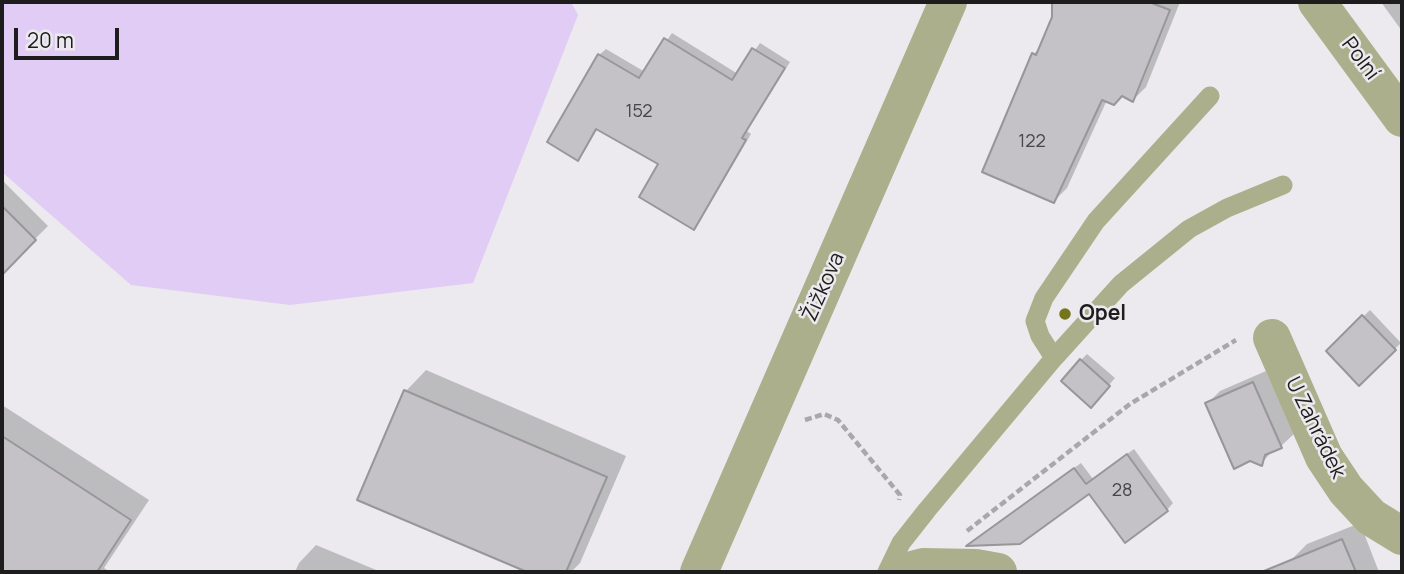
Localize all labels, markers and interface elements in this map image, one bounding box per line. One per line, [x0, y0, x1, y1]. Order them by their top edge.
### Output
scale bar [18, 14, 122, 58]
text: 20 m [27, 26, 74, 54]
street label: Polní [1336, 33, 1384, 85]
house number: 152 [625, 101, 653, 123]
house number: 122 [1018, 131, 1046, 153]
street label: Žižkova [798, 249, 850, 325]
place label: Opel [1079, 301, 1126, 327]
marker: Opel [1057, 306, 1073, 322]
street label: U Zahrádek [1280, 373, 1350, 483]
house number: 28 [1112, 480, 1132, 502]

